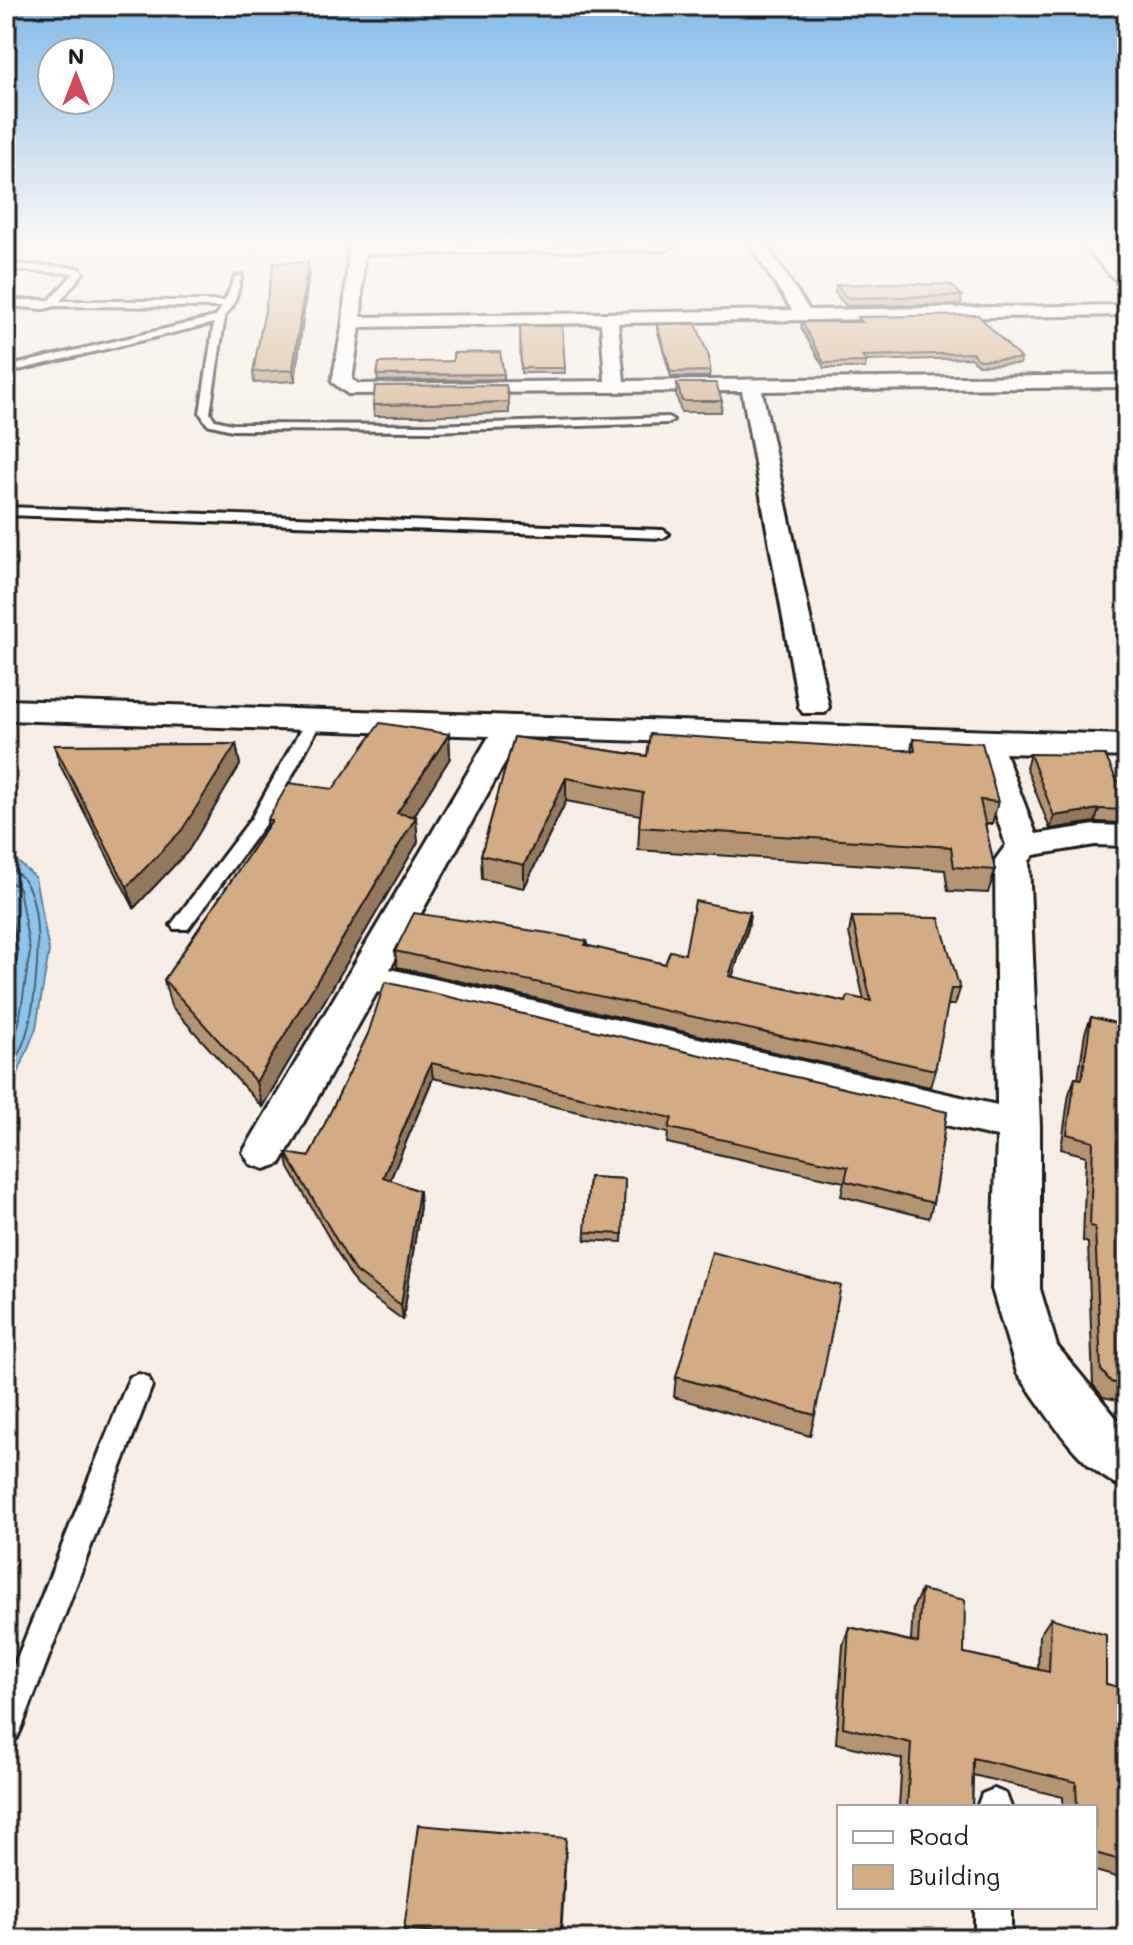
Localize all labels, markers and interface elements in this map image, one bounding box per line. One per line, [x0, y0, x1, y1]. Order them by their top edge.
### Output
north arrow [36, 36, 116, 116]
text: N [68, 41, 84, 70]
legend [837, 1805, 1097, 1909]
text: Road [909, 1820, 969, 1851]
text: Building [909, 1860, 1000, 1891]

